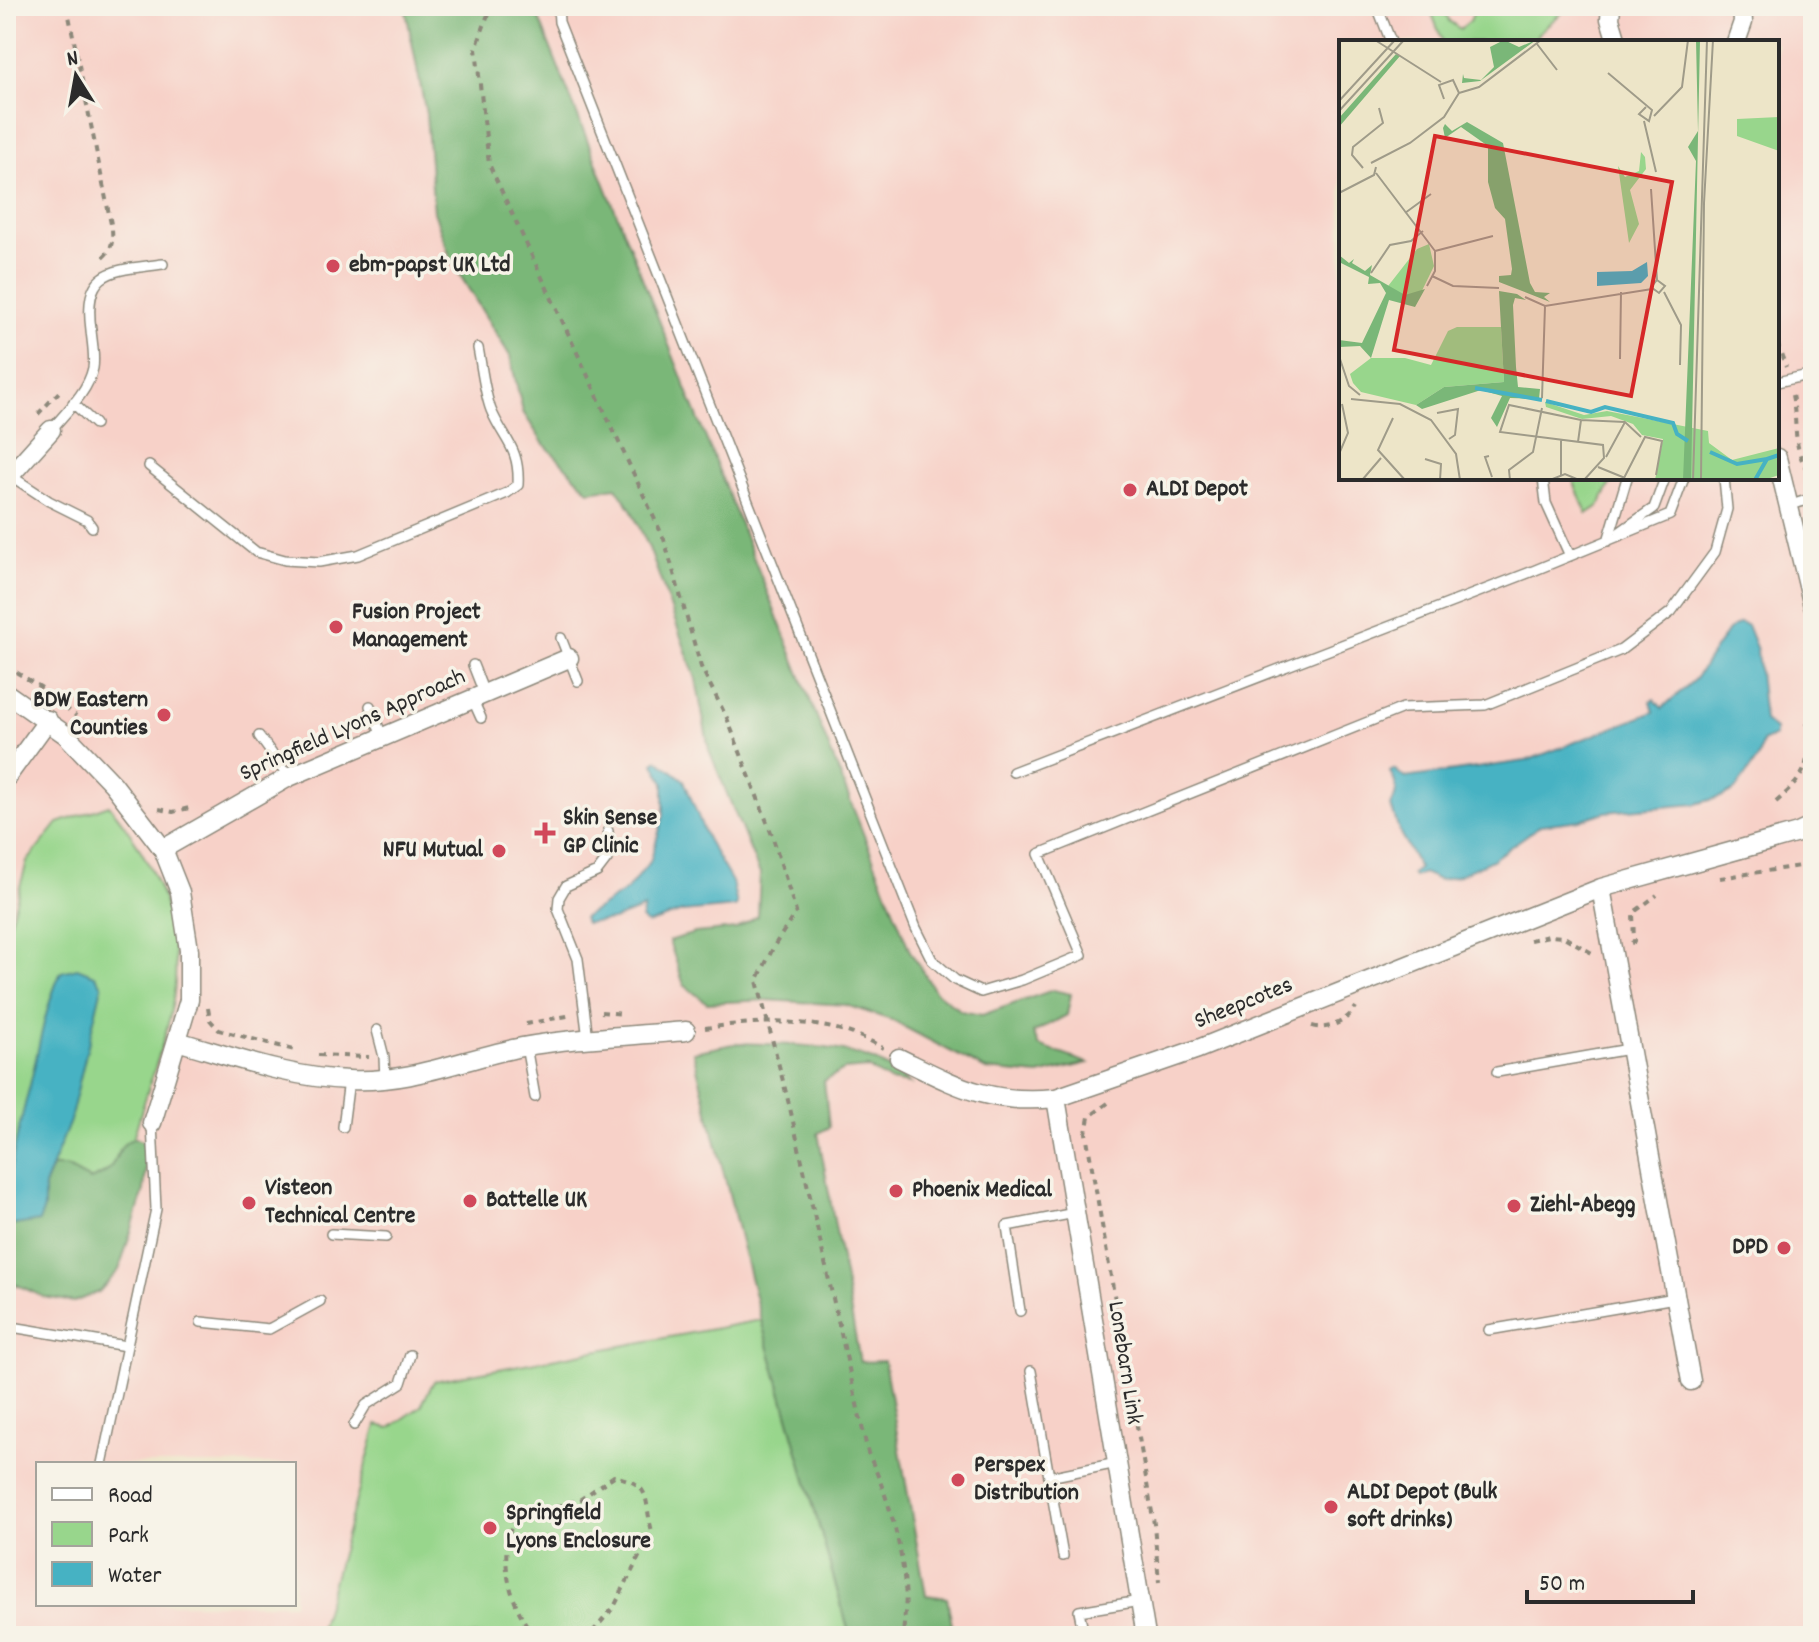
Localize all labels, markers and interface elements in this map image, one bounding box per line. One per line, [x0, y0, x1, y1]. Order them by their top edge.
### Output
north arrow [36, 36, 116, 116]
inset map [1339, 40, 1779, 480]
text: N [65, 44, 81, 76]
place label: ebm-papst UK Ltd [349, 249, 511, 283]
marker: ebm-papst UK Ltd [324, 257, 342, 275]
place label: ALDI Depot [1146, 473, 1248, 507]
marker: ALDI Depot [1121, 481, 1139, 499]
place label: Fusion Project Management [352, 596, 481, 658]
marker: Fusion Project Management [327, 618, 345, 636]
street label: Springfield Lyons Approach [235, 661, 471, 791]
place label: BDW Eastern Counties [33, 684, 148, 746]
marker: BDW Eastern Counties [155, 706, 173, 724]
place label: Skin Sense GP Clinic [563, 802, 658, 864]
marker: Skin Sense GP Clinic [534, 822, 556, 844]
place label: NFU Mutual [383, 834, 483, 868]
marker: NFU Mutual [490, 842, 508, 860]
street label: Sheepcotes [1190, 969, 1298, 1039]
place label: Visteon Technical Centre [265, 1172, 416, 1234]
place label: Phoenix Medical [912, 1174, 1052, 1208]
marker: Phoenix Medical [887, 1182, 905, 1200]
place label: Battelle UK [486, 1184, 587, 1218]
place label: Ziehl-Abegg [1530, 1189, 1636, 1223]
marker: Battelle UK [461, 1192, 479, 1210]
marker: Visteon Technical Centre [240, 1194, 258, 1212]
marker: Ziehl-Abegg [1505, 1197, 1523, 1215]
place label: DPD [1732, 1231, 1769, 1265]
marker: DPD [1775, 1239, 1793, 1257]
street label: Lonebarn Link [1097, 1299, 1151, 1427]
place label: Perspex Distribution [974, 1449, 1079, 1511]
legend [36, 1462, 296, 1606]
marker: Perspex Distribution [949, 1471, 967, 1489]
place label: ALDI Depot (Bulk soft drinks) [1347, 1476, 1498, 1538]
text: Road [108, 1480, 153, 1514]
place label: Springfield Lyons Enclosure [506, 1497, 651, 1559]
marker: ALDI Depot (Bulk soft drinks) [1322, 1498, 1340, 1516]
marker: Springfield Lyons Enclosure [481, 1519, 499, 1537]
text: Park [108, 1520, 149, 1554]
scale bar [1527, 1554, 1693, 1604]
text: Water [108, 1560, 161, 1594]
text: 50 m [1539, 1568, 1585, 1602]

